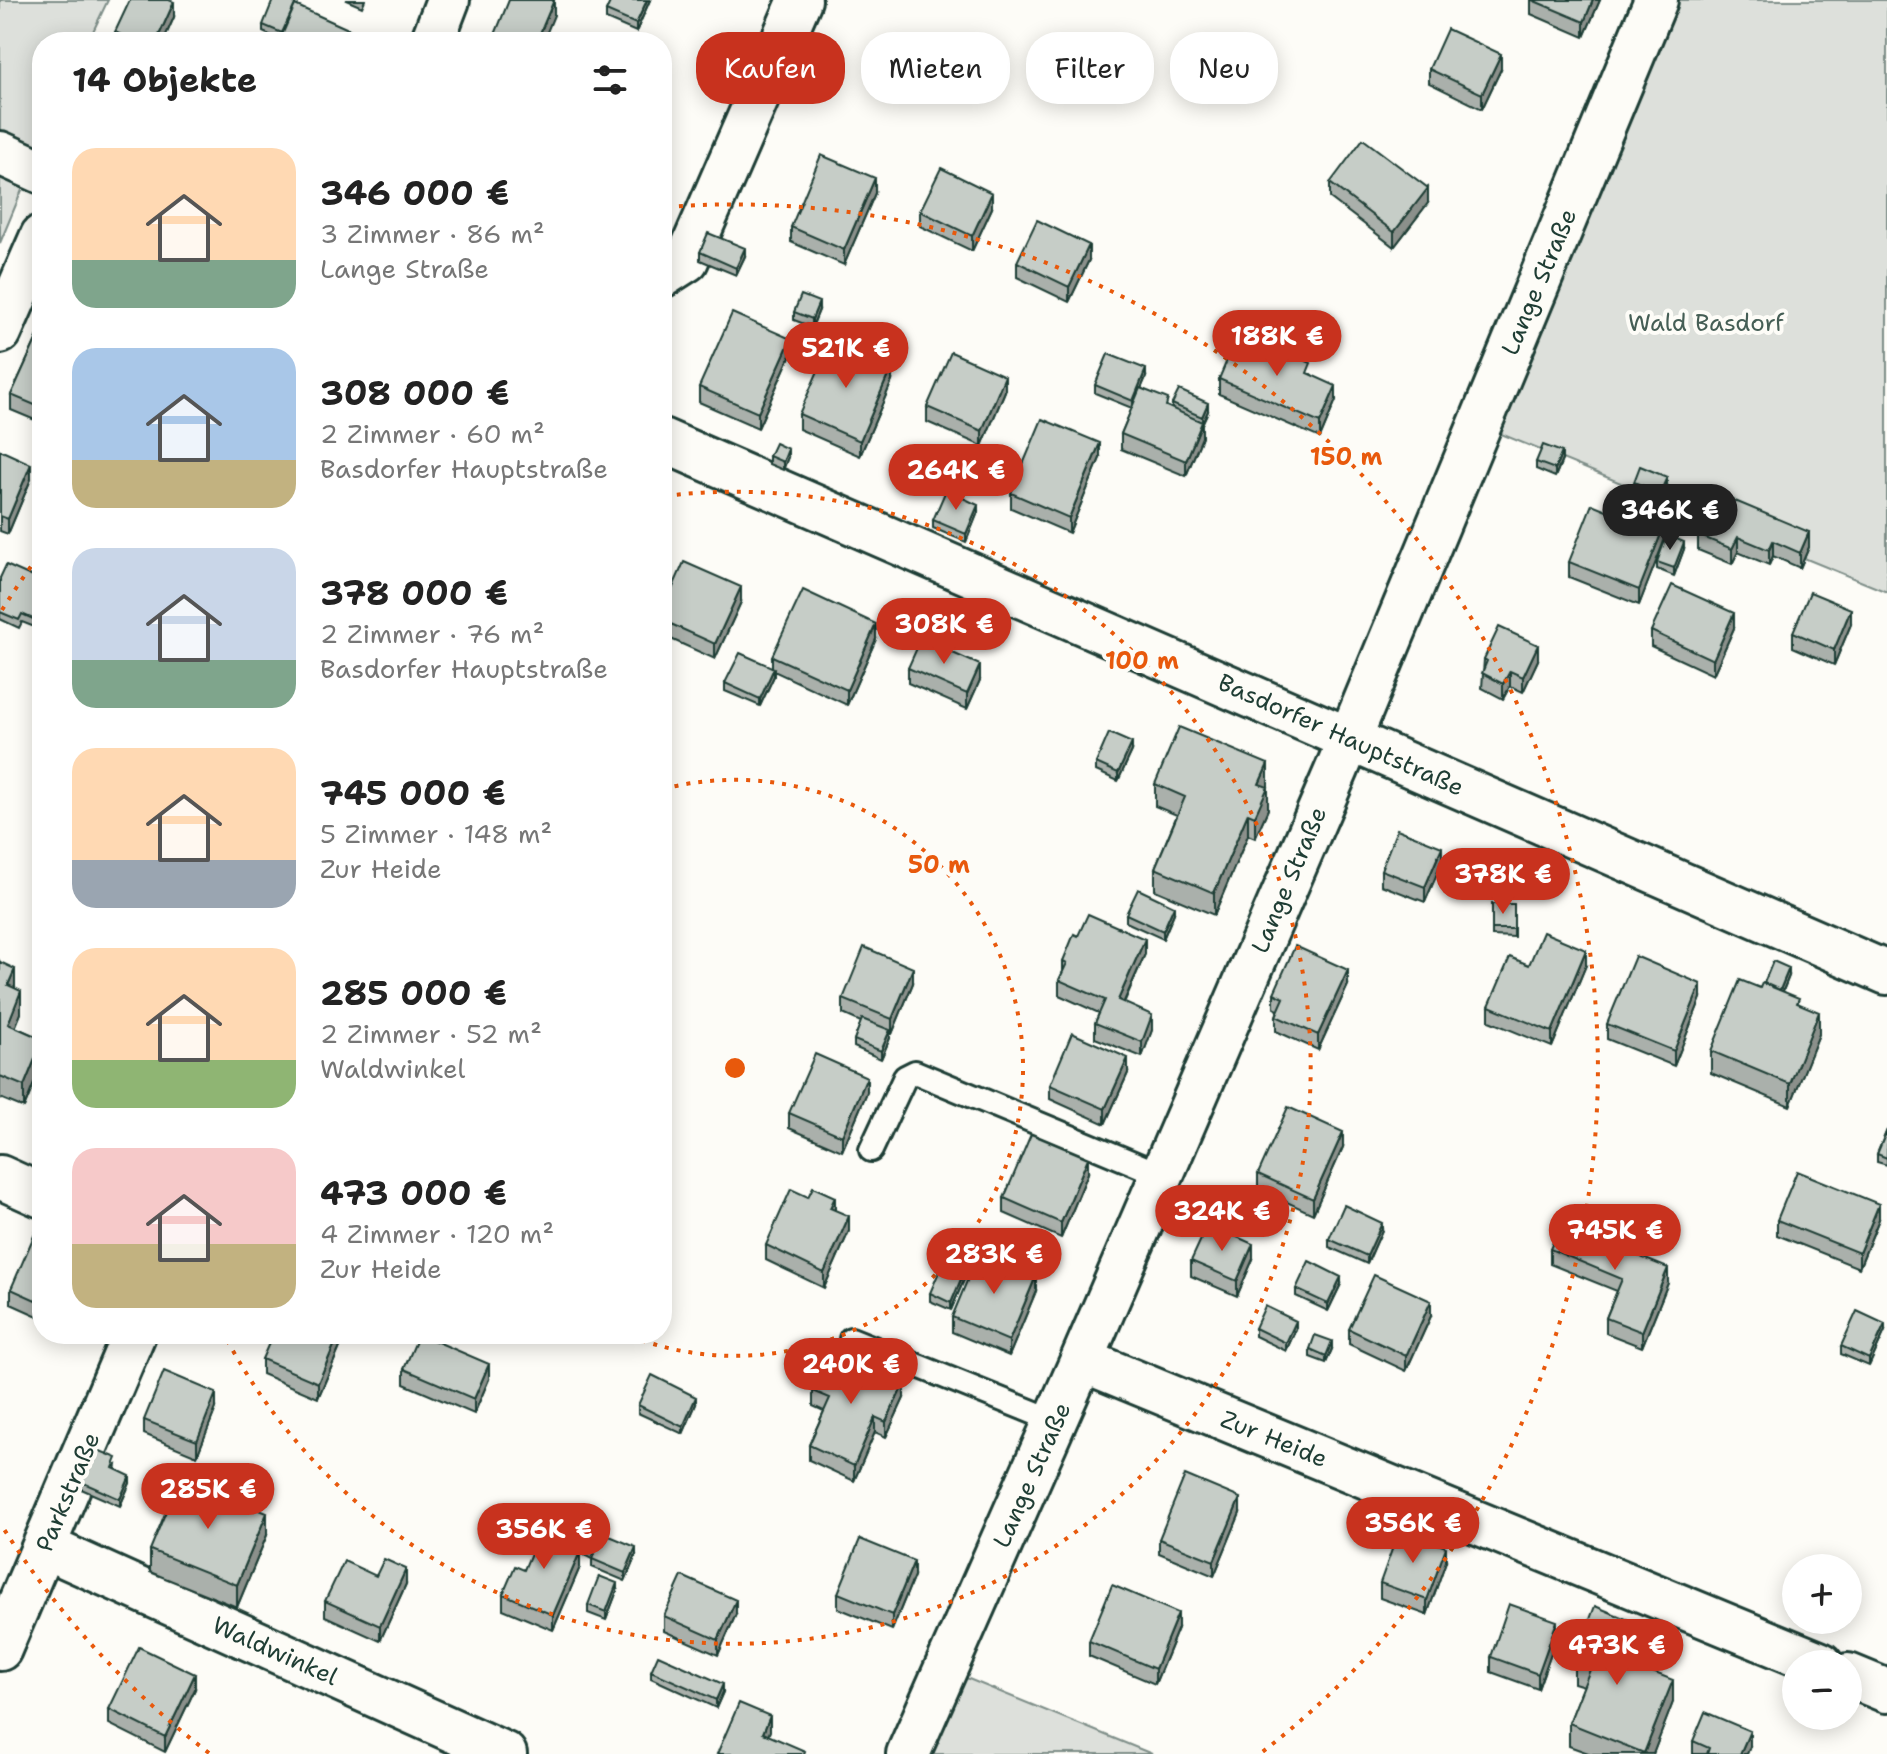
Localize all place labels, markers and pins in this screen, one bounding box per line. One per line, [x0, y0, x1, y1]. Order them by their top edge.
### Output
pin: 188K € [1212, 310, 1342, 378]
pin: 521K € [781, 322, 911, 390]
pin: 264K € [891, 444, 1021, 512]
pin: 346K € [1605, 484, 1735, 552]
pin: 308K € [879, 598, 1009, 666]
pin: 378K € [1438, 848, 1568, 916]
centre of rings [721, 1054, 749, 1082]
pin: 324K € [1157, 1185, 1287, 1253]
pin: 745K € [1550, 1204, 1680, 1272]
pin: 283K € [929, 1228, 1059, 1296]
pin: 240K € [786, 1338, 916, 1406]
pin: 285K € [143, 1463, 273, 1531]
pin: 356K € [1348, 1497, 1478, 1565]
pin: 356K € [479, 1503, 609, 1571]
pin: 473K € [1552, 1619, 1682, 1687]

